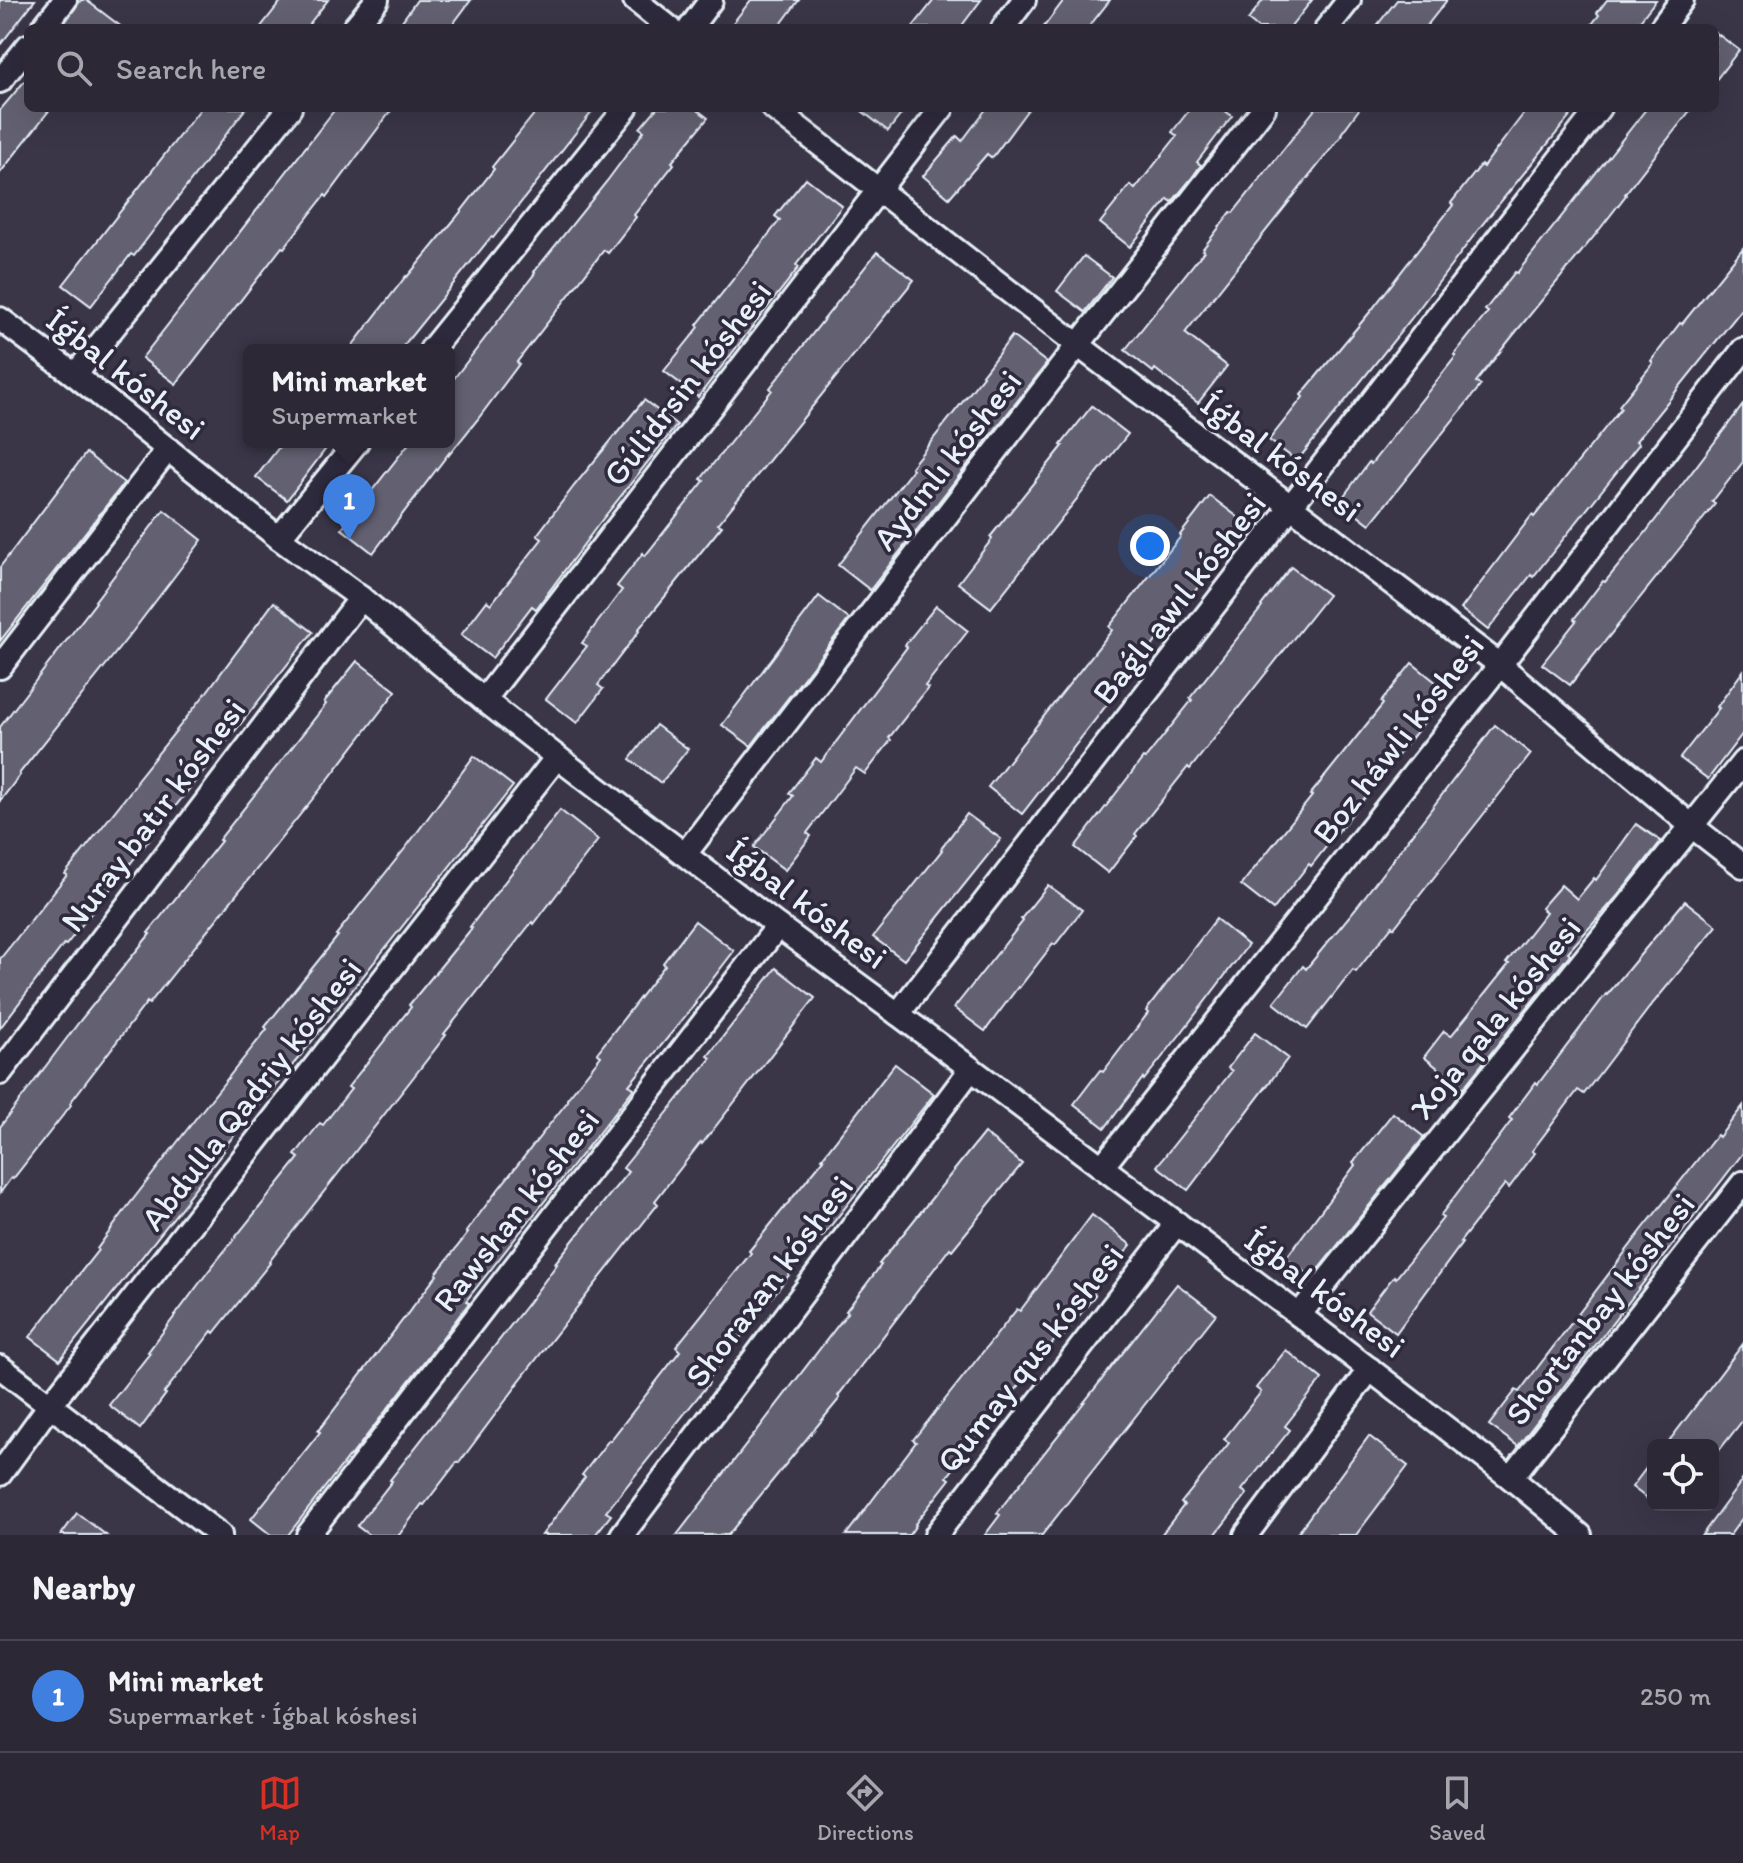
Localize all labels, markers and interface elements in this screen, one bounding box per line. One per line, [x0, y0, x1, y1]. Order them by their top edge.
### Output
search box [24, 24, 1719, 112]
icon: search [52, 46, 96, 90]
text: Search here [116, 50, 266, 87]
street label: Gúlidrsin kóshesi [594, 272, 780, 494]
street label: Íǵbal kóshesi [38, 299, 214, 449]
popup [243, 344, 455, 448]
text: Mini market [271, 362, 427, 399]
street label: Aydınlı kóshesi [864, 362, 1030, 558]
street label: Íǵbal kóshesi [1193, 383, 1369, 531]
text: Supermarket [271, 399, 418, 431]
pin: 1 [323, 474, 375, 540]
street label: Baǵlı awıl kóshesi [1083, 484, 1275, 712]
your location [1130, 526, 1170, 566]
street label: Boz háwli kóshesi [1303, 626, 1493, 852]
street label: Nuray batır kóshesi [52, 690, 254, 940]
street label: Íǵbal kóshesi [719, 830, 895, 978]
street label: Xoja qala kóshesi [1401, 908, 1589, 1128]
street label: Abdulla Qadriy kóshesi [132, 949, 370, 1239]
street label: Rawshan kóshesi [424, 1100, 608, 1320]
street label: Shoraxan kóshesi [676, 1167, 862, 1395]
street label: Shortanbay kóshesi [1497, 1185, 1703, 1433]
street label: Íǵbal kóshesi [1237, 1219, 1413, 1367]
street label: Qumay qus kóshesi [928, 1235, 1132, 1481]
map controls [1647, 1439, 1719, 1511]
button: locate [1647, 1439, 1719, 1511]
text: Nearby [32, 1567, 135, 1608]
text: Mini market [108, 1662, 263, 1699]
text: 1 [52, 1680, 64, 1712]
text: 250 m [1640, 1680, 1711, 1712]
text: Supermarket · Íǵbal kóshesi [108, 1699, 418, 1731]
tab: Map [258, 1771, 302, 1846]
tab: Directions [817, 1771, 914, 1846]
tab: Saved [1429, 1771, 1485, 1846]

